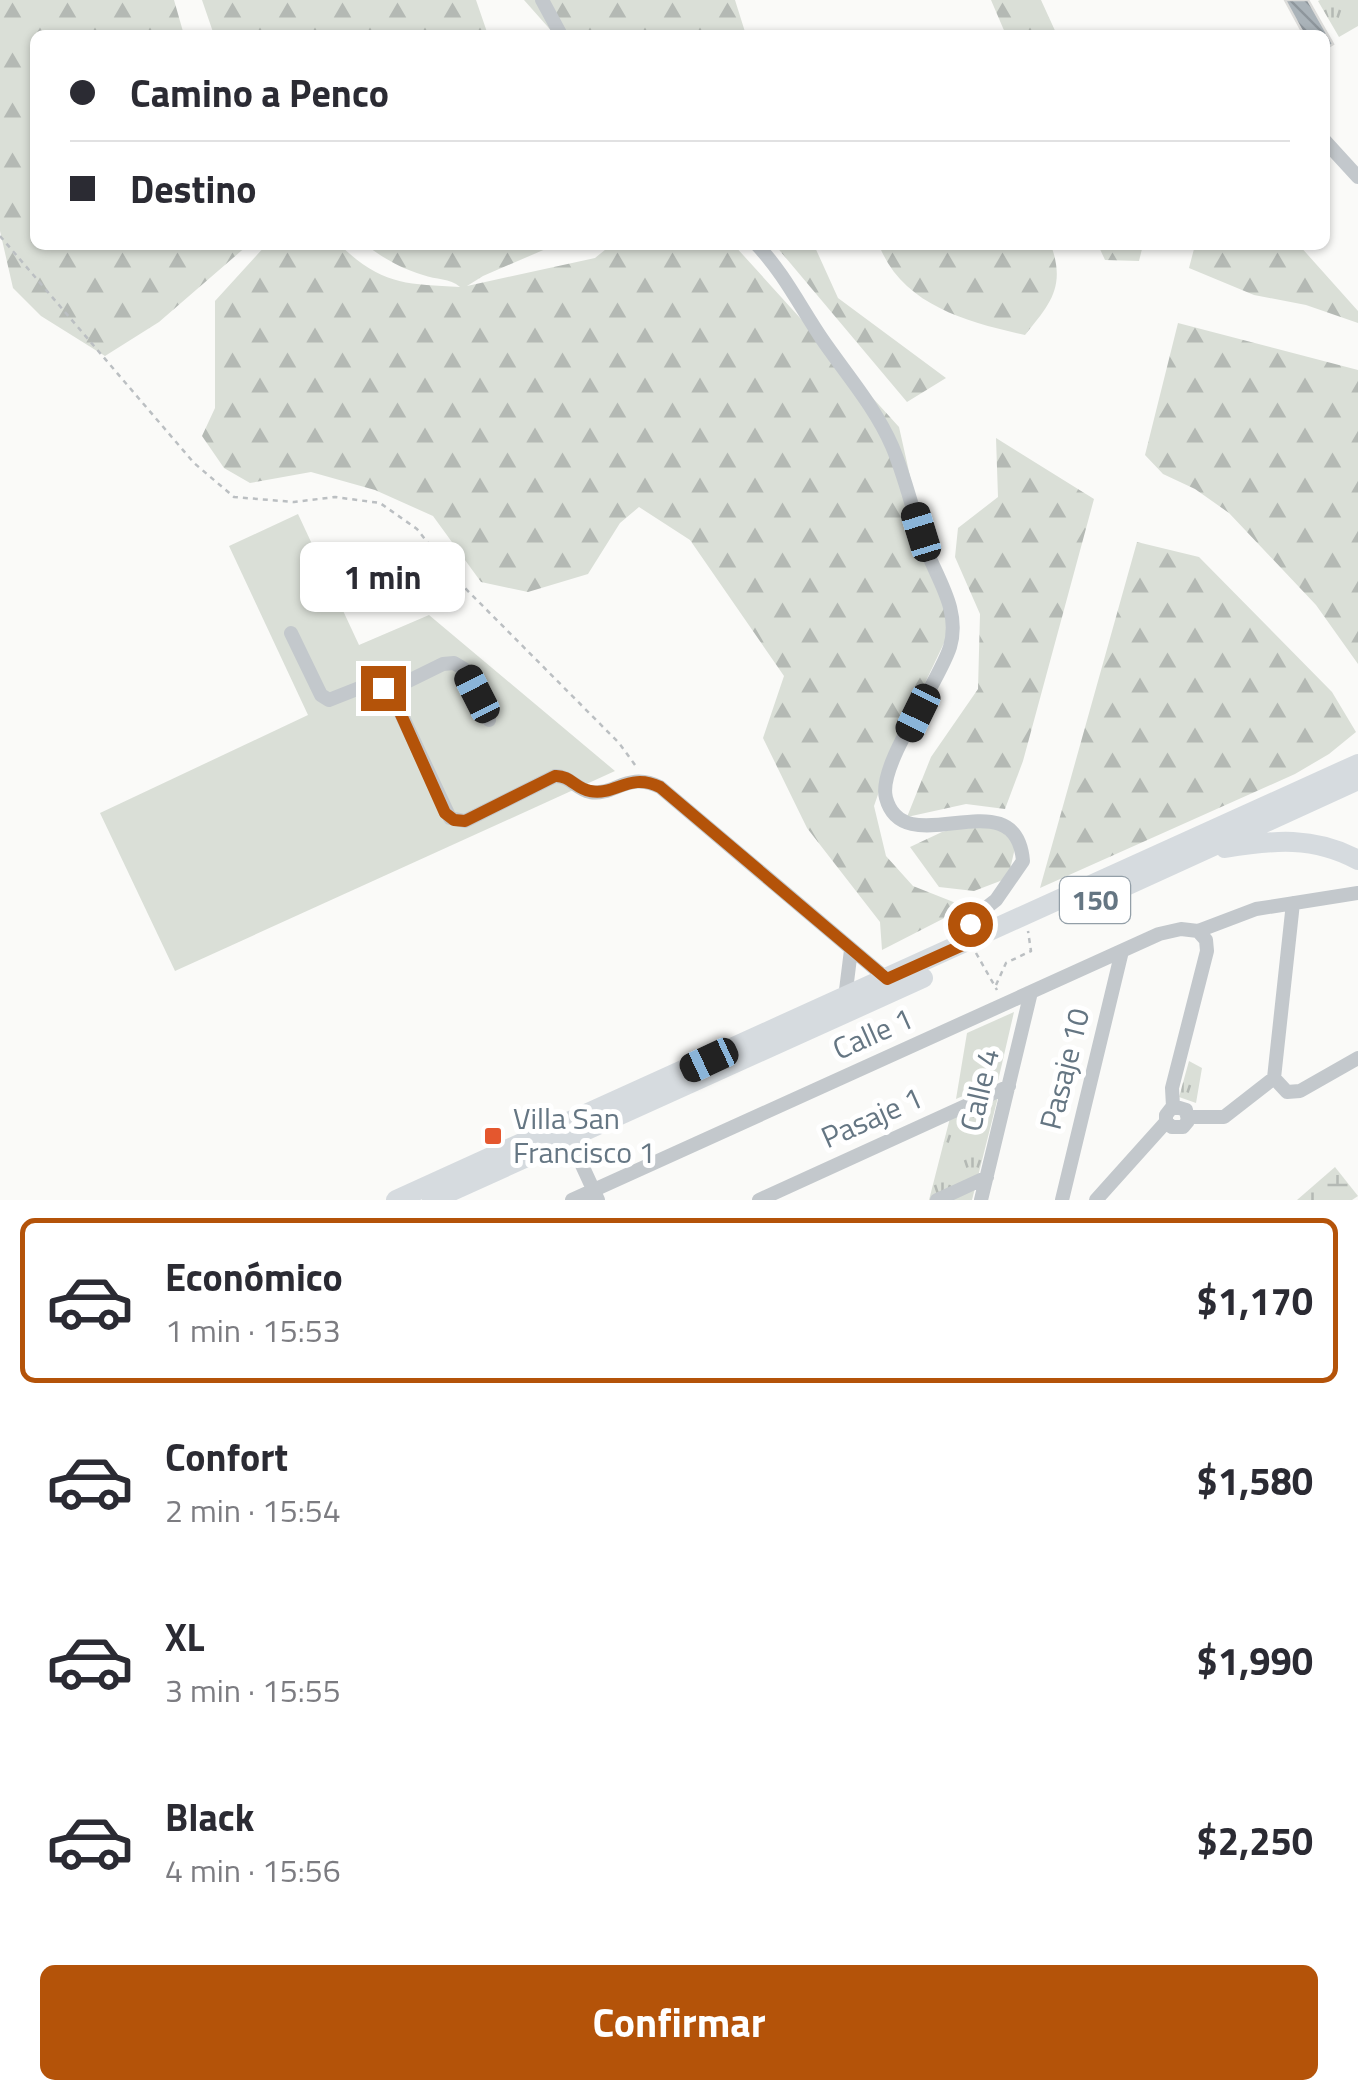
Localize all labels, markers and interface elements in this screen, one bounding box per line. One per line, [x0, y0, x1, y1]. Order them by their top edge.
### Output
text: Camino a Penco [130, 64, 389, 122]
text: Destino [130, 160, 256, 218]
car [898, 499, 944, 565]
callout: 1 min [300, 543, 466, 613]
text: 1 min [344, 553, 421, 601]
car [450, 660, 504, 728]
route end [361, 666, 406, 711]
car [891, 679, 945, 747]
road number: 150 [1060, 877, 1130, 923]
route start [948, 902, 993, 947]
street label: Calle 1 [825, 995, 920, 1071]
street label: Pasaje 10 [1027, 1003, 1101, 1134]
car [675, 1034, 743, 1086]
street label: Calle 4 [947, 1044, 1011, 1136]
street label: Pasaje 1 [813, 1074, 930, 1160]
place label: Villa San Francisco 1 [513, 1095, 655, 1175]
marker: Villa San Francisco 1 [482, 1125, 504, 1147]
text: Económico [165, 1248, 343, 1306]
icon: car [45, 1256, 135, 1346]
text: $1,170 [1197, 1272, 1313, 1330]
text: 1 min · 15:53 [165, 1306, 341, 1354]
text: Confort [165, 1428, 288, 1486]
icon: car [45, 1436, 135, 1526]
text: $1,580 [1197, 1452, 1313, 1510]
text: 2 min · 15:54 [165, 1486, 341, 1534]
text: XL [165, 1608, 205, 1666]
icon: car [45, 1616, 135, 1706]
text: $1,990 [1197, 1632, 1313, 1690]
text: 3 min · 15:55 [165, 1666, 341, 1714]
text: Black [165, 1788, 254, 1846]
icon: car [45, 1796, 135, 1886]
text: $2,250 [1197, 1812, 1313, 1870]
text: 4 min · 15:56 [165, 1846, 341, 1894]
button: Confirmar [40, 1965, 1318, 2080]

